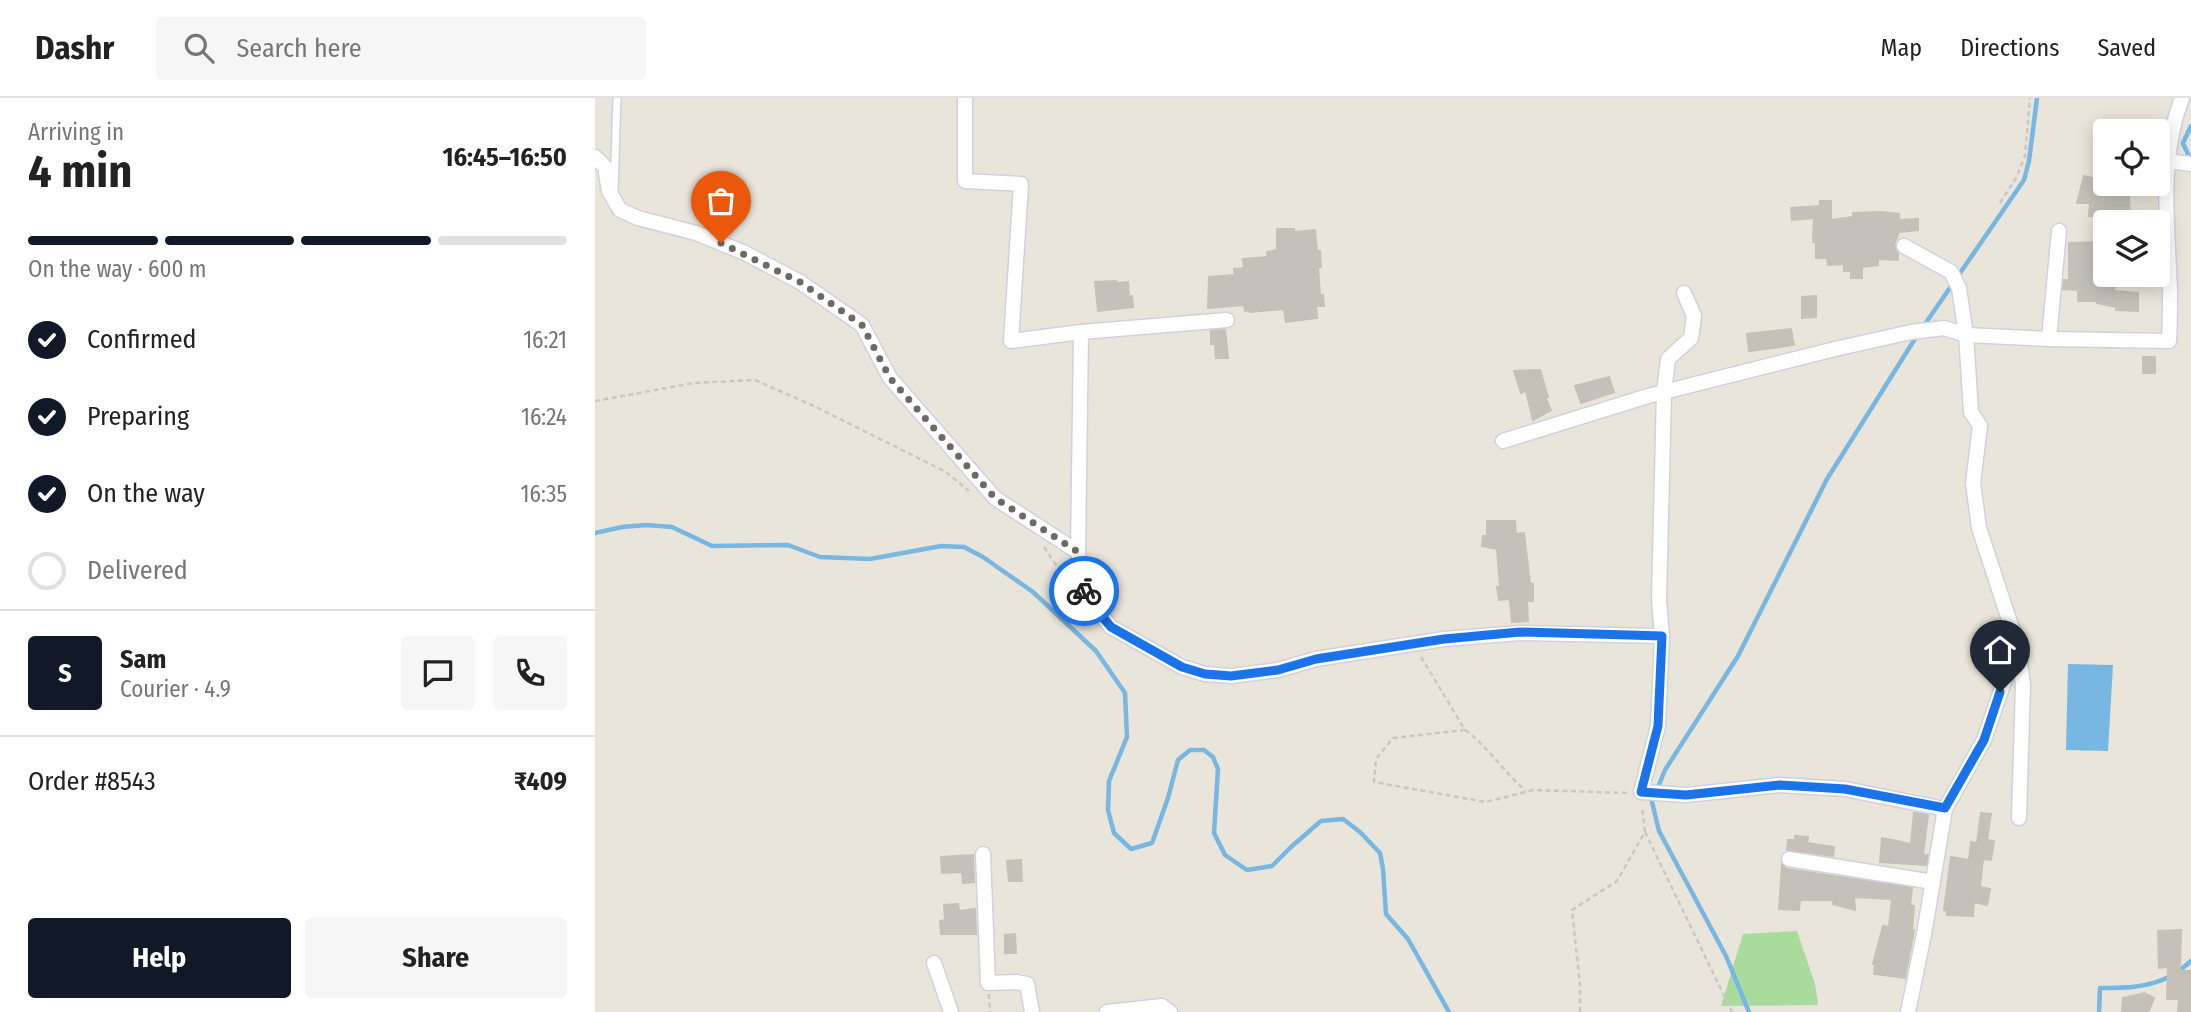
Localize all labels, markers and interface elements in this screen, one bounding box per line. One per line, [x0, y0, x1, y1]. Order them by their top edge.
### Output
search box [156, 17, 646, 80]
text: Dashr [35, 28, 114, 68]
icon: search [180, 29, 218, 67]
text: Search here [236, 33, 362, 64]
text: Map [1881, 34, 1922, 62]
text: Directions [1960, 34, 2059, 62]
text: Saved [2097, 34, 2156, 62]
text: Arriving in [28, 118, 124, 146]
map controls [2093, 119, 2170, 287]
button: locate [2093, 119, 2170, 196]
text: 16:45–16:50 [442, 142, 567, 173]
text: 4 min [28, 144, 132, 199]
pin [691, 171, 751, 243]
icon: bag [702, 182, 740, 220]
button: layers [2093, 210, 2170, 287]
text: On the way · 600 m [28, 255, 206, 283]
icon: check [28, 321, 66, 359]
text: Confirmed [87, 324, 197, 355]
text: 16:21 [523, 326, 567, 354]
icon: check [28, 398, 66, 436]
text: Preparing [87, 401, 189, 432]
text: 16:24 [521, 403, 567, 431]
icon: check [28, 475, 66, 513]
text: On the way [87, 478, 205, 509]
text: 16:35 [521, 480, 567, 508]
text: Delivered [87, 555, 188, 586]
courier [1049, 556, 1119, 626]
icon: bike [1065, 572, 1103, 610]
pin [1970, 620, 2030, 692]
icon: home [1981, 631, 2019, 669]
button: chat [401, 636, 475, 710]
button: phone [493, 636, 567, 710]
text: Sam [120, 644, 166, 675]
text: S [58, 658, 72, 689]
text: Courier · 4.9 [120, 675, 231, 703]
text: Order #8543 [28, 766, 156, 797]
text: ₹409 [514, 766, 567, 797]
button: Help [28, 918, 291, 998]
button: Share [305, 918, 567, 998]

